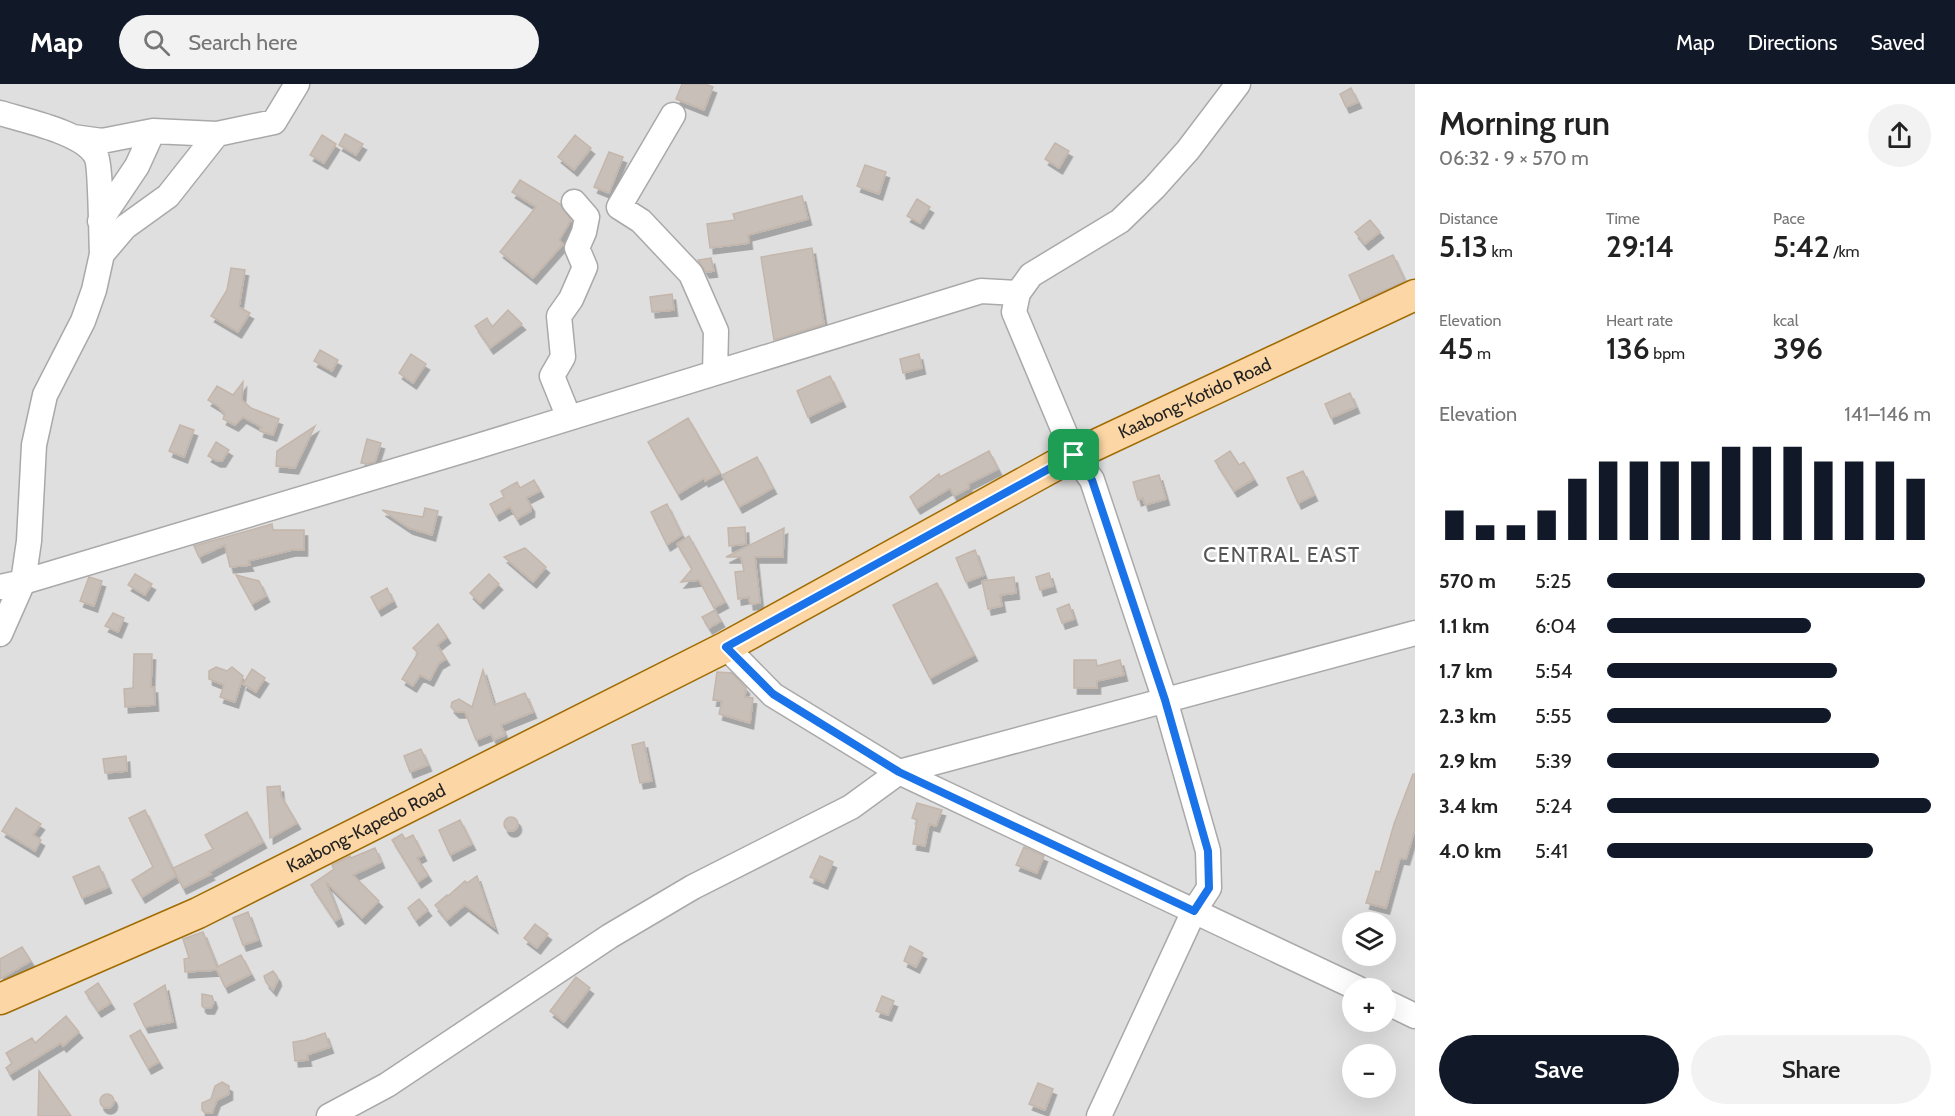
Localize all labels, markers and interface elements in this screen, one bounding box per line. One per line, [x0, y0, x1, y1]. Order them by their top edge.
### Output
search box [119, 15, 539, 69]
text: Map [30, 25, 83, 59]
icon: search [140, 26, 173, 59]
text: Search here [188, 29, 297, 56]
text: Map [1676, 30, 1715, 55]
text: Directions [1748, 30, 1837, 55]
text: Saved [1870, 30, 1925, 55]
text: Morning run [1439, 103, 1610, 143]
button: share [1868, 104, 1931, 167]
text: 06:32 · 9 × 570 m [1439, 146, 1589, 170]
text: Distance [1439, 209, 1498, 228]
text: Time [1606, 209, 1640, 228]
text: Pace [1773, 209, 1805, 228]
text: 5.13 [1439, 228, 1488, 265]
text: 29:14 [1606, 228, 1674, 265]
text: 5:42 [1773, 228, 1830, 265]
text: km [1488, 242, 1513, 261]
text: /km [1830, 242, 1860, 261]
text: Elevation [1439, 311, 1502, 330]
text: Heart rate [1606, 311, 1673, 330]
text: kcal [1773, 311, 1799, 330]
text: 45 [1439, 330, 1473, 367]
text: 136 [1606, 330, 1650, 367]
text: 396 [1773, 330, 1823, 367]
text: m [1473, 344, 1491, 363]
text: bpm [1650, 344, 1685, 363]
street label: Kaabong-Kotido Road [1115, 353, 1275, 444]
text: Elevation [1439, 402, 1517, 426]
text: 141–146 m [1844, 402, 1931, 426]
pin [1048, 429, 1099, 480]
icon: arrive [1057, 438, 1090, 471]
district label: CENTRAL EAST [1203, 542, 1361, 567]
text: 570 m [1439, 569, 1496, 593]
text: 5:25 [1535, 569, 1571, 593]
text: 1.1 km [1439, 614, 1489, 638]
text: 6:04 [1535, 614, 1576, 638]
text: 1.7 km [1439, 659, 1493, 683]
text: 5:54 [1535, 659, 1572, 683]
text: 2.3 km [1439, 704, 1496, 728]
text: 5:55 [1535, 704, 1572, 728]
text: 2.9 km [1439, 749, 1497, 773]
text: 5:39 [1535, 749, 1572, 773]
street label: Kaabong-Kapedo Road [283, 779, 449, 878]
text: 3.4 km [1439, 794, 1498, 818]
text: 5:24 [1535, 794, 1572, 818]
text: 4.0 km [1439, 839, 1501, 863]
text: 5:41 [1535, 839, 1568, 863]
map controls [1342, 912, 1396, 1098]
button: layers [1342, 912, 1396, 966]
button: + [1342, 978, 1396, 1032]
button: Save [1439, 1035, 1679, 1104]
button: Share [1691, 1035, 1931, 1104]
button: − [1342, 1044, 1396, 1098]

